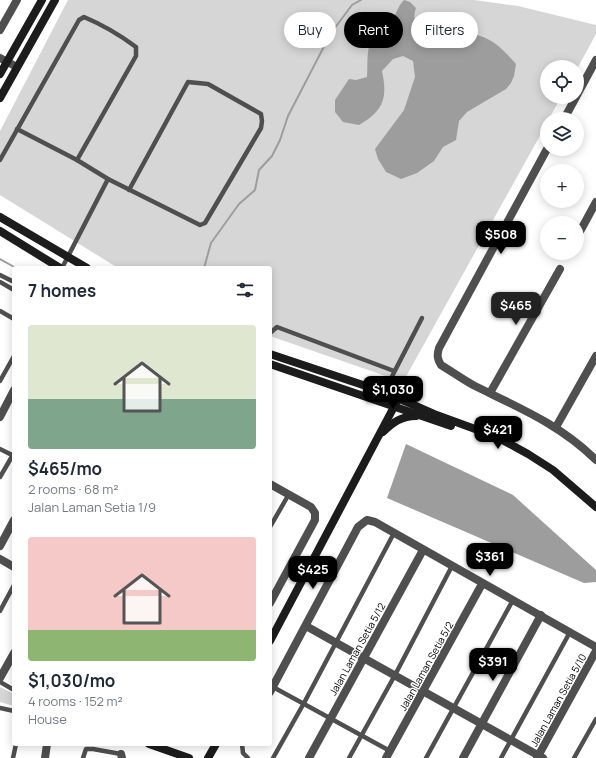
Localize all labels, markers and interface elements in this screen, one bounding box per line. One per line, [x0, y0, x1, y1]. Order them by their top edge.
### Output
chip: Buy [284, 12, 336, 48]
chip: Rent [344, 12, 403, 48]
chip: Filters [411, 12, 478, 48]
map controls [540, 60, 584, 260]
button: locate [540, 60, 584, 104]
button: layers [540, 112, 584, 156]
button: + [540, 164, 584, 208]
button: − [540, 216, 584, 260]
pin: $508 [477, 221, 525, 255]
text: $508 [485, 225, 517, 243]
text: 7 homes [28, 279, 96, 302]
icon: filters [234, 279, 256, 301]
pin: $465 [492, 292, 540, 326]
text: $465 [500, 296, 532, 314]
icon: home [106, 351, 178, 423]
pin: $1,030 [360, 376, 426, 410]
text: $1,030 [372, 380, 414, 398]
pin: $421 [474, 416, 522, 450]
text: $421 [483, 420, 513, 438]
text: $465/mo [28, 457, 102, 480]
text: 2 rooms · 68 m² [28, 480, 118, 498]
text: Jalan Laman Setia 1/9 [28, 498, 156, 516]
pin: $361 [466, 543, 514, 577]
text: $361 [475, 547, 505, 565]
pin: $425 [289, 556, 337, 590]
text: $425 [297, 560, 329, 578]
icon: home [106, 563, 178, 635]
street label: Jalan Laman Setia 5/12 [326, 600, 388, 698]
street label: Jalan Laman Setia 5/2 [396, 619, 456, 713]
pin: $391 [469, 648, 517, 682]
street label: Jalan Laman Setia 5/10 [527, 651, 589, 749]
text: $391 [478, 652, 508, 670]
text: $1,030/mo [28, 669, 115, 692]
text: 4 rooms · 152 m² [28, 692, 123, 710]
text: House [28, 710, 67, 728]

